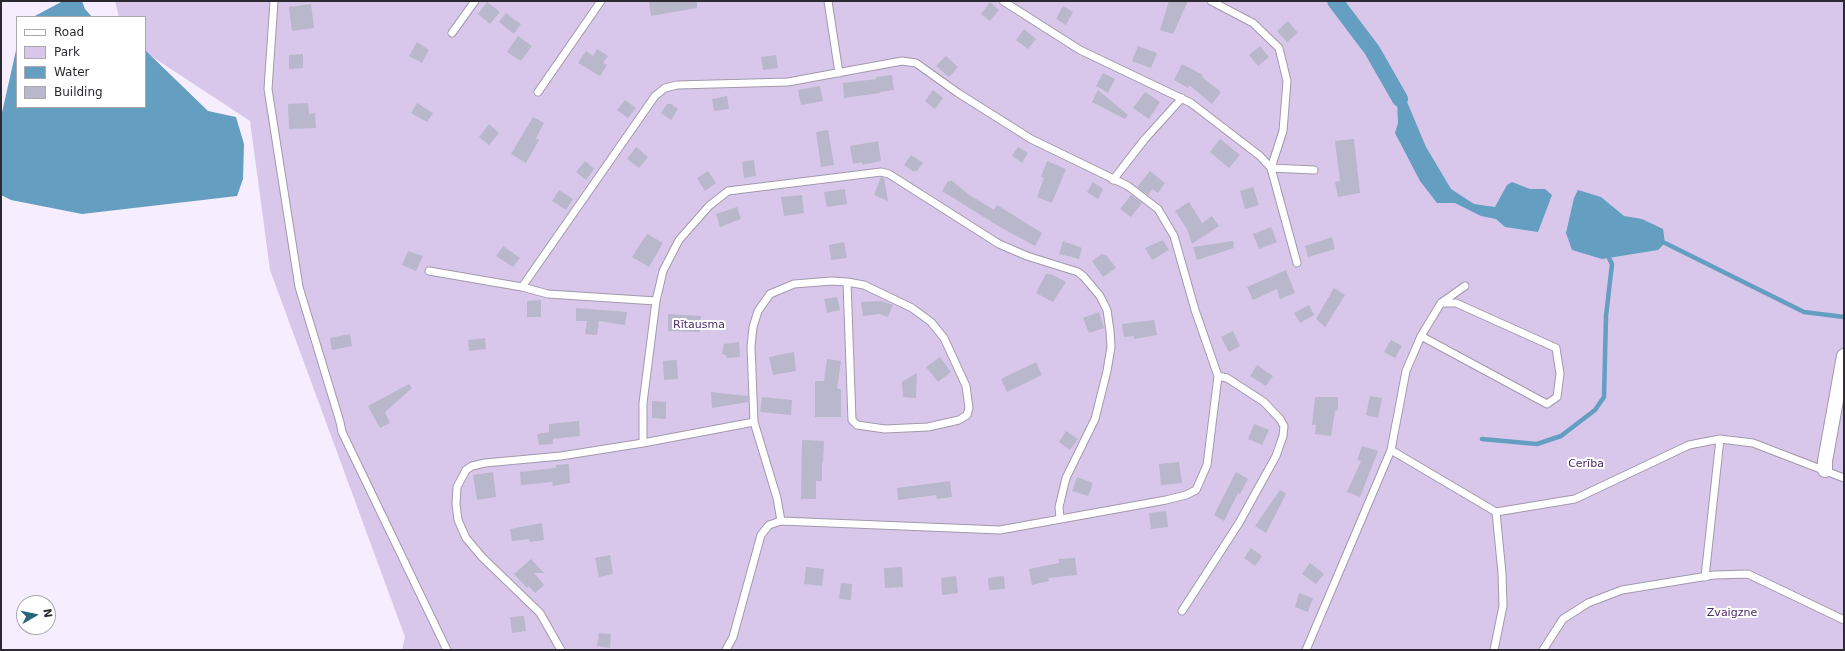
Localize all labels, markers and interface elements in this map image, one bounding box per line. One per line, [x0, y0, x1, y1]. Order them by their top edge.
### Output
legend [16, 16, 146, 108]
text: Road [54, 25, 84, 39]
text: Park [54, 45, 80, 59]
text: Water [54, 65, 89, 79]
text: Building [54, 85, 103, 99]
park label: Rītausma [673, 318, 725, 332]
park label: Cerība [1568, 457, 1604, 471]
north arrow [16, 595, 56, 635]
park label: Zvaigzne [1707, 606, 1757, 620]
text: N [40, 608, 54, 619]

